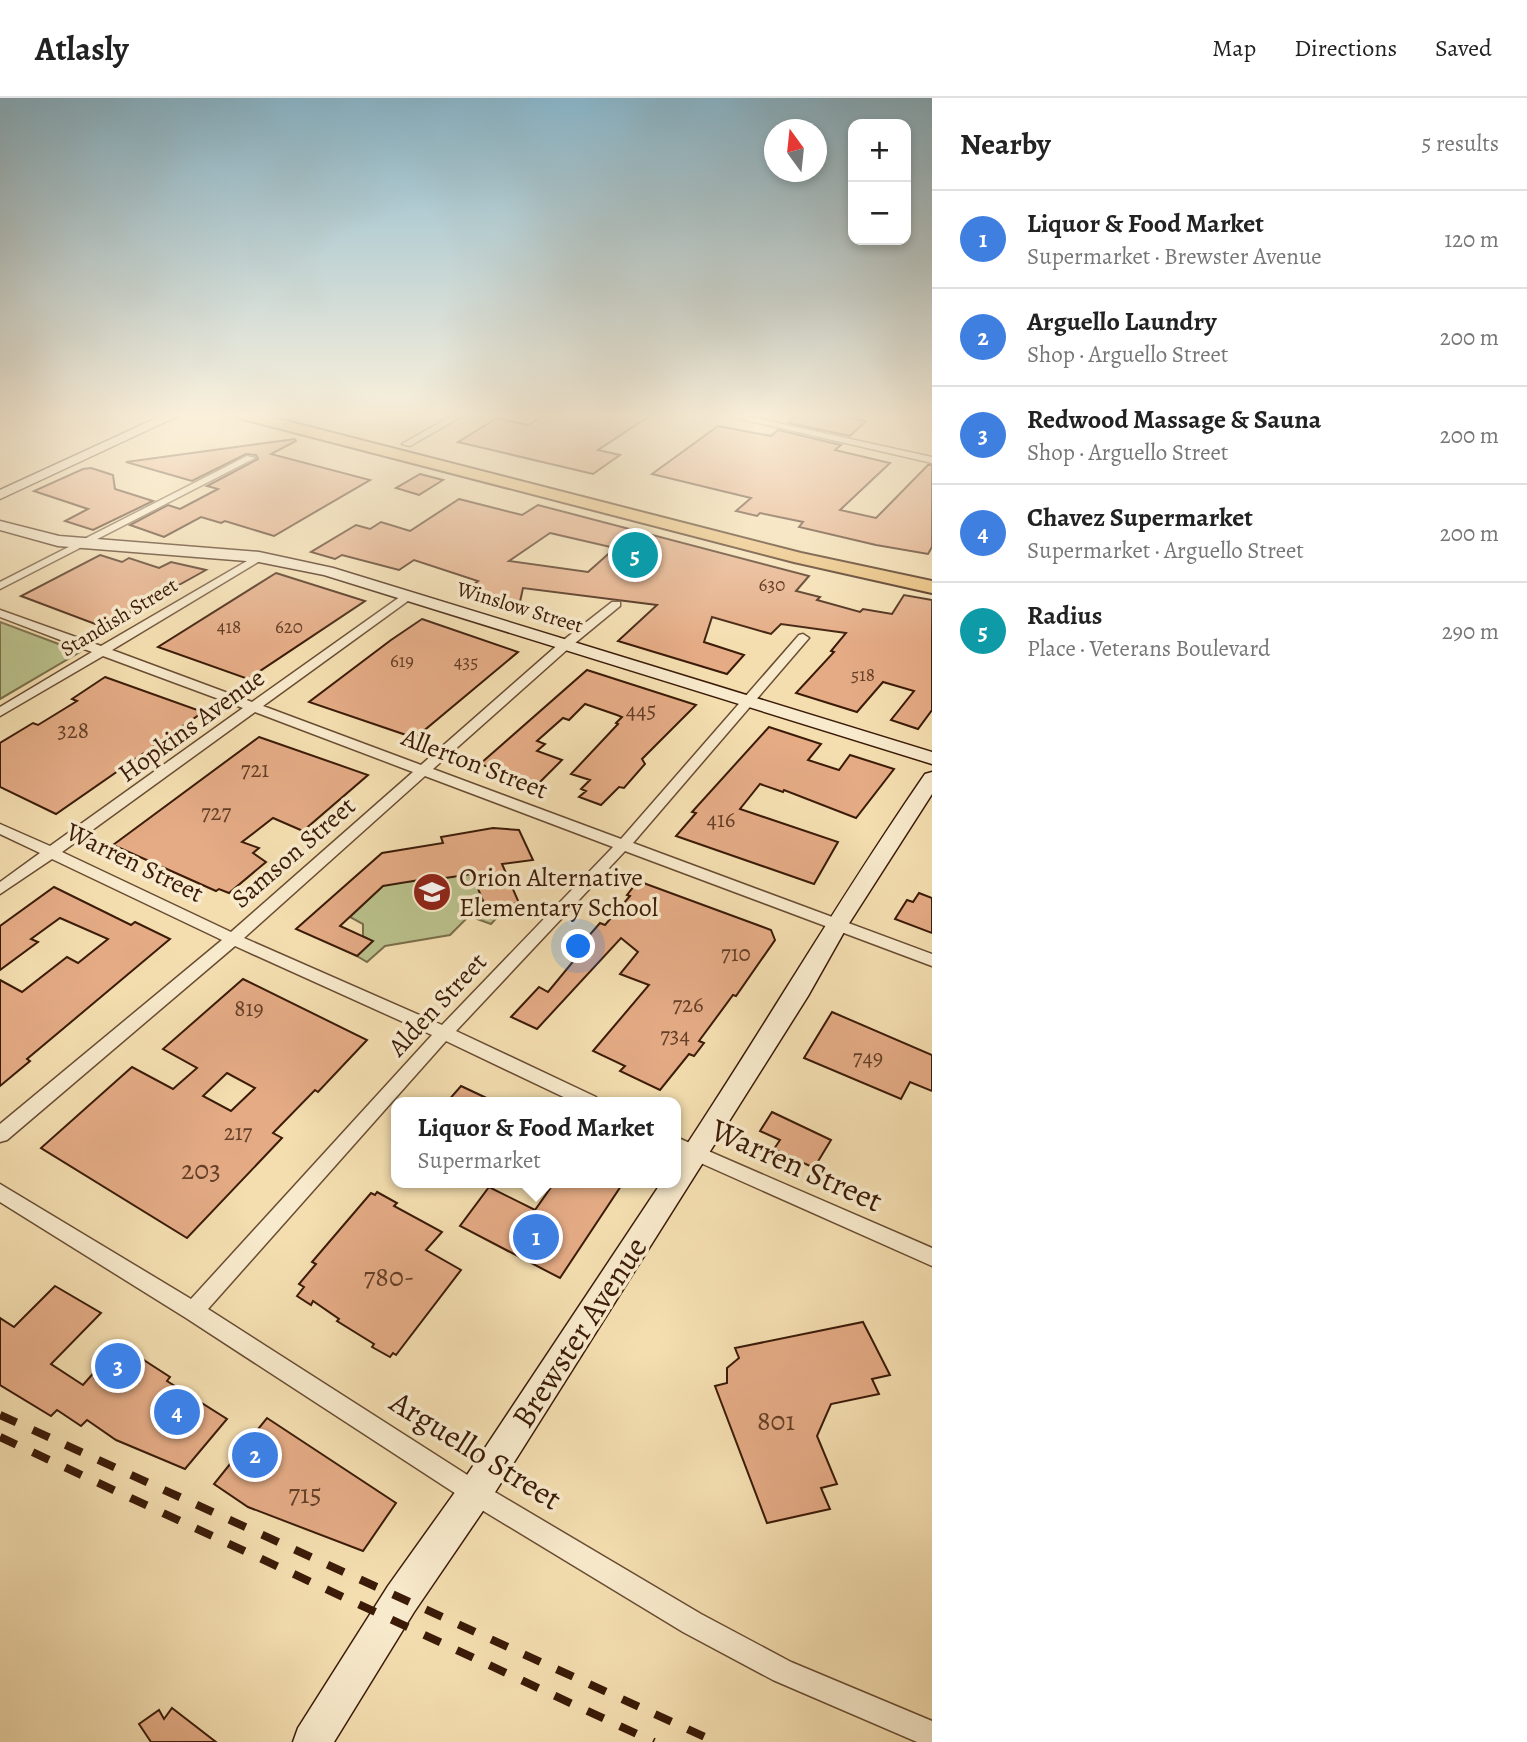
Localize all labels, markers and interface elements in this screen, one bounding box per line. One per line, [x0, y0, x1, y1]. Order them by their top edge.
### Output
text: Atlasly [35, 26, 129, 71]
text: Map [1212, 32, 1256, 64]
text: Directions [1294, 32, 1397, 64]
text: Saved [1435, 32, 1492, 64]
north arrow [764, 119, 827, 182]
map controls [848, 119, 911, 245]
button: + [848, 119, 911, 182]
text: Nearby [960, 124, 1051, 164]
text: 5 results [1422, 128, 1499, 159]
button: − [848, 182, 911, 245]
text: Liquor & Food Market [1027, 206, 1264, 241]
text: 1 [979, 224, 987, 255]
text: 120 m [1444, 224, 1499, 255]
text: Supermarket · Brewster Avenue [1027, 241, 1322, 272]
text: Arguello Laundry [1027, 304, 1217, 339]
text: 2 [977, 322, 989, 353]
text: 200 m [1440, 322, 1499, 353]
text: Shop · Arguello Street [1027, 339, 1228, 370]
text: Redwood Massage & Sauna [1027, 402, 1321, 437]
text: 3 [978, 420, 988, 451]
text: 200 m [1440, 420, 1499, 451]
text: Shop · Arguello Street [1027, 437, 1228, 468]
text: Chavez Supermarket [1027, 500, 1253, 535]
text: 4 [978, 518, 988, 549]
text: 200 m [1440, 518, 1499, 549]
pin: 5 [612, 529, 658, 581]
text: Supermarket · Arguello Street [1027, 535, 1304, 566]
street label: Standish Street [55, 571, 183, 663]
house number: 630 [759, 572, 785, 598]
street label: Winslow Street [453, 574, 587, 639]
text: Radius [1027, 598, 1102, 633]
house number: 418 [217, 614, 241, 640]
house number: 620 [275, 614, 303, 640]
text: 5 [978, 616, 988, 647]
text: 290 m [1442, 616, 1499, 647]
text: Place · Veterans Boulevard [1027, 633, 1270, 664]
house number: 619 [390, 648, 414, 674]
house number: 435 [454, 649, 478, 675]
street label: Hopkins Avenue [111, 660, 272, 790]
house number: 518 [851, 662, 875, 688]
house number: 445 [626, 695, 656, 726]
house number: 328 [57, 715, 89, 746]
street label: Allerton Street [396, 719, 553, 808]
house number: 721 [241, 754, 269, 785]
street label: Samson Street [224, 788, 363, 916]
house number: 727 [201, 797, 231, 828]
house number: 416 [707, 804, 735, 835]
street label: Warren Street [59, 814, 210, 911]
place label: Orion Alternative Elementary School [459, 860, 658, 925]
school or university icon: Orion Alternative Elementary School [411, 871, 453, 913]
your location [561, 929, 595, 963]
house number: 710 [721, 938, 751, 969]
street label: Alden Street [380, 945, 495, 1065]
house number: 726 [672, 989, 704, 1020]
house number: 819 [234, 993, 264, 1024]
house number: 734 [660, 1020, 690, 1051]
house number: 749 [853, 1042, 883, 1073]
popup [391, 1097, 681, 1188]
street label: Warren Street [703, 1107, 890, 1222]
text: Liquor & Food Market [418, 1110, 655, 1145]
house number: 217 [224, 1117, 253, 1148]
text: Supermarket [418, 1145, 541, 1176]
house number: 203 [181, 1151, 221, 1189]
pin: 1 [513, 1211, 559, 1263]
street label: Brewster Avenue [501, 1228, 657, 1436]
house number: 780- [364, 1258, 414, 1296]
pin: 3 [95, 1340, 141, 1392]
street label: Arguello Street [381, 1379, 570, 1520]
pin: 4 [154, 1386, 200, 1438]
house number: 801 [757, 1402, 795, 1440]
pin: 2 [232, 1429, 278, 1481]
house number: 715 [288, 1475, 322, 1513]

